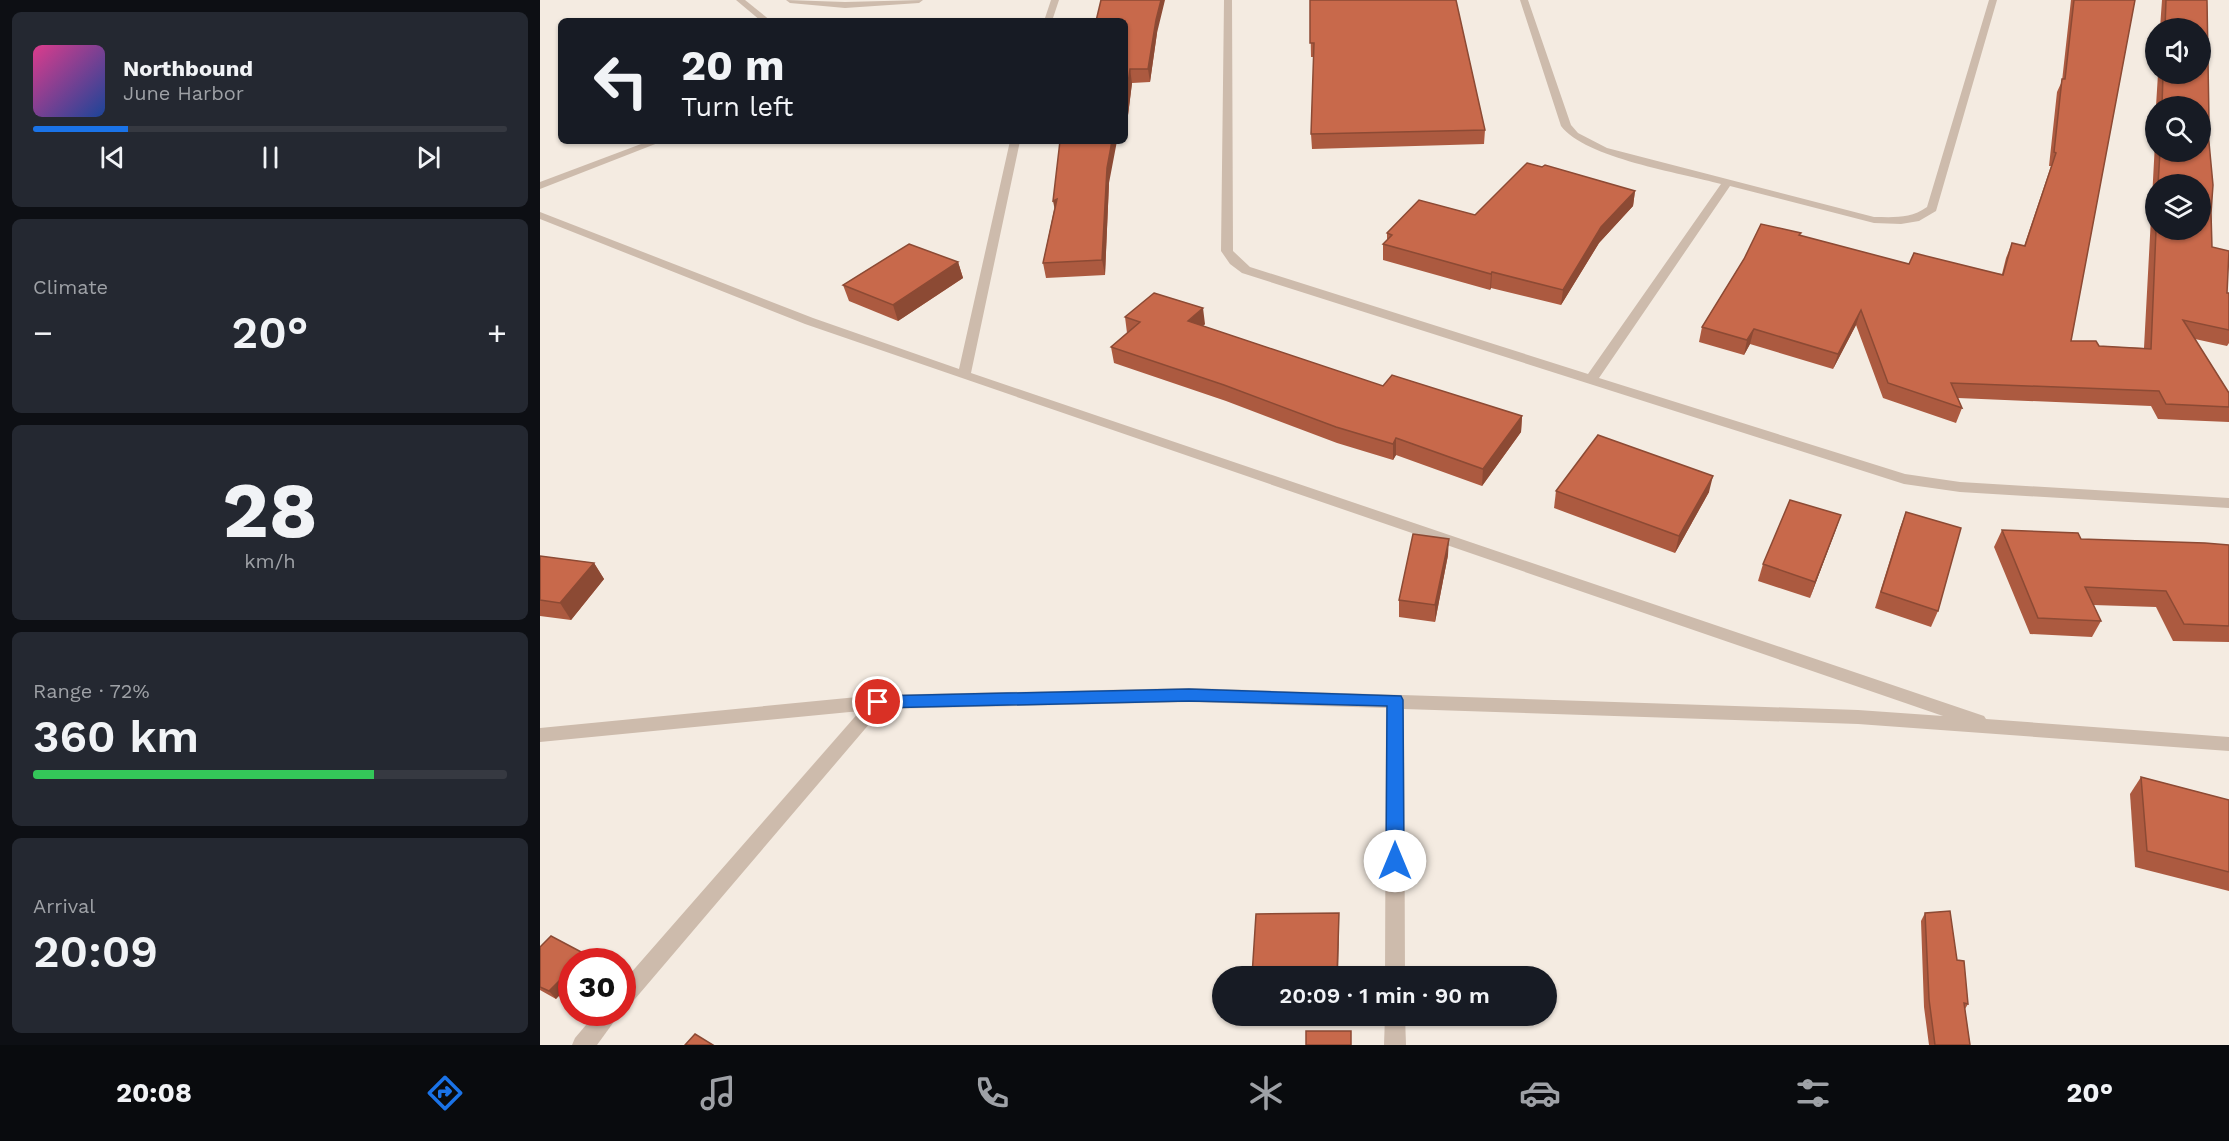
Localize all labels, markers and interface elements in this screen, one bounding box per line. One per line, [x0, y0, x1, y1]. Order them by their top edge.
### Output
map controls [2145, 18, 2211, 240]
button: sound [2145, 18, 2211, 84]
text: 20 m [681, 41, 785, 90]
icon: left [582, 42, 660, 120]
text: Northbound [123, 56, 253, 81]
text: June Harbor [123, 81, 244, 105]
text: Turn left [681, 91, 793, 123]
button: search [2145, 96, 2211, 162]
icon: previous [96, 141, 129, 174]
icon: pause [254, 141, 287, 174]
icon: next [412, 141, 445, 174]
button: layers [2145, 174, 2211, 240]
text: Climate [33, 275, 108, 299]
text: 20° [232, 306, 308, 359]
text: − [33, 313, 53, 352]
text: + [487, 313, 507, 352]
text: 28 [222, 464, 318, 556]
text: km/h [244, 549, 296, 573]
pin [852, 676, 903, 727]
text: Range · 72% [33, 679, 150, 703]
icon: arrive [861, 685, 894, 718]
text: 360 km [33, 710, 199, 763]
position arrow [1363, 829, 1427, 893]
text: Arrival [33, 894, 95, 918]
text: 20:09 [33, 925, 158, 978]
speed limit sign: 30 [558, 948, 636, 1026]
text: 20:09 · 1 min · 90 m [1279, 983, 1490, 1008]
icon: directions [424, 1072, 466, 1114]
icon: music [697, 1072, 739, 1114]
icon: phone [971, 1072, 1013, 1114]
icon: climate [1245, 1072, 1287, 1114]
icon: car [1519, 1072, 1561, 1114]
icon: filters [1792, 1072, 1834, 1114]
text: 20:08 [116, 1077, 192, 1109]
text: 20° [2066, 1077, 2113, 1109]

